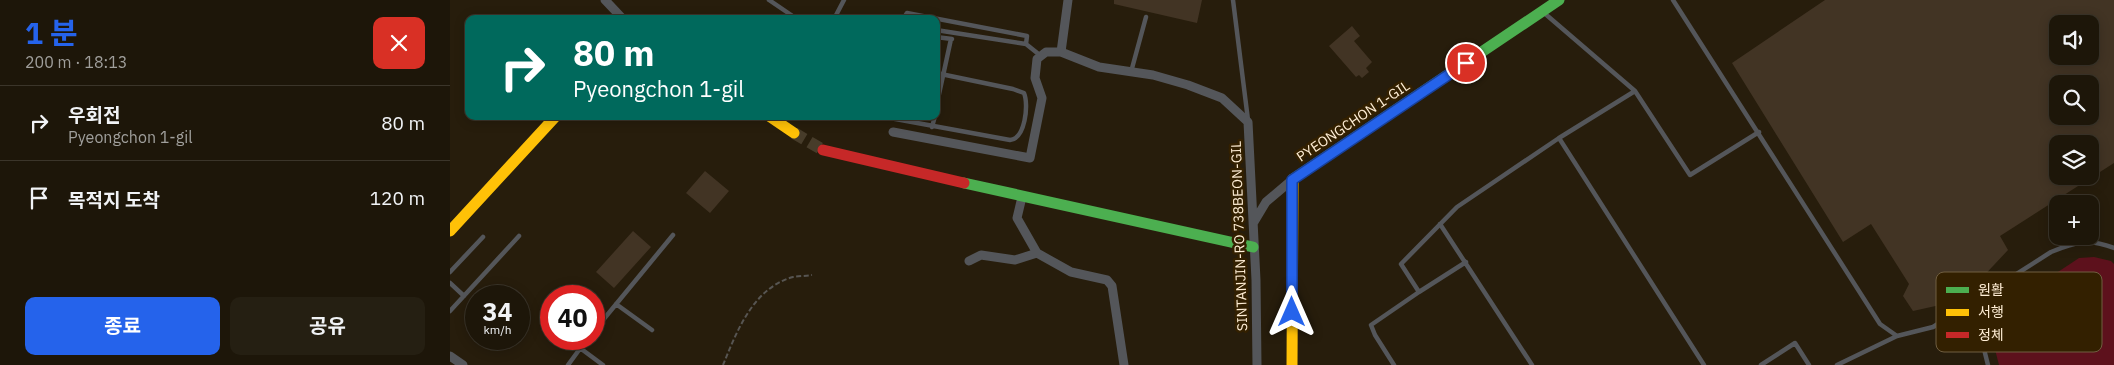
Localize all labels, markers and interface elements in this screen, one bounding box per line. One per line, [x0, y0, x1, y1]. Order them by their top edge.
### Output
text: 1 분 [25, 13, 78, 52]
map controls [2049, 15, 2099, 245]
button: sound [2049, 15, 2099, 65]
button: close [373, 17, 425, 69]
text: 80 m [573, 30, 655, 76]
icon: right [490, 35, 555, 100]
pin [1445, 42, 1487, 84]
icon: arrive [1452, 49, 1480, 77]
text: 200 m · 18:13 [25, 52, 127, 72]
text: Pyeongchon 1-gil [573, 74, 744, 103]
button: search [2049, 75, 2099, 125]
street label: PYEONGCHON 1-GIL [1293, 76, 1413, 166]
text: 우회전 [68, 103, 120, 127]
icon: right [25, 109, 53, 137]
text: 80 m [381, 111, 425, 135]
text: Pyeongchon 1-gil [68, 127, 193, 147]
button: layers [2049, 135, 2099, 185]
street label: SINTANJIN-RO 738BEON-GIL [1227, 141, 1251, 331]
icon: arrive [25, 184, 53, 212]
text: 120 m [370, 186, 425, 210]
text: 목적지 도착 [68, 188, 160, 212]
button: + [2049, 195, 2099, 245]
legend [1936, 272, 2102, 352]
text: 원활 [1978, 281, 2004, 299]
speed limit sign: 40 [540, 285, 605, 350]
position arrow [1265, 285, 1317, 337]
text: 34 [482, 295, 513, 328]
button: 종료 [25, 297, 220, 355]
button: 공유 [230, 297, 425, 355]
text: 서행 [1978, 303, 2004, 321]
text: km/h [483, 322, 512, 337]
text: 정체 [1978, 326, 2004, 344]

